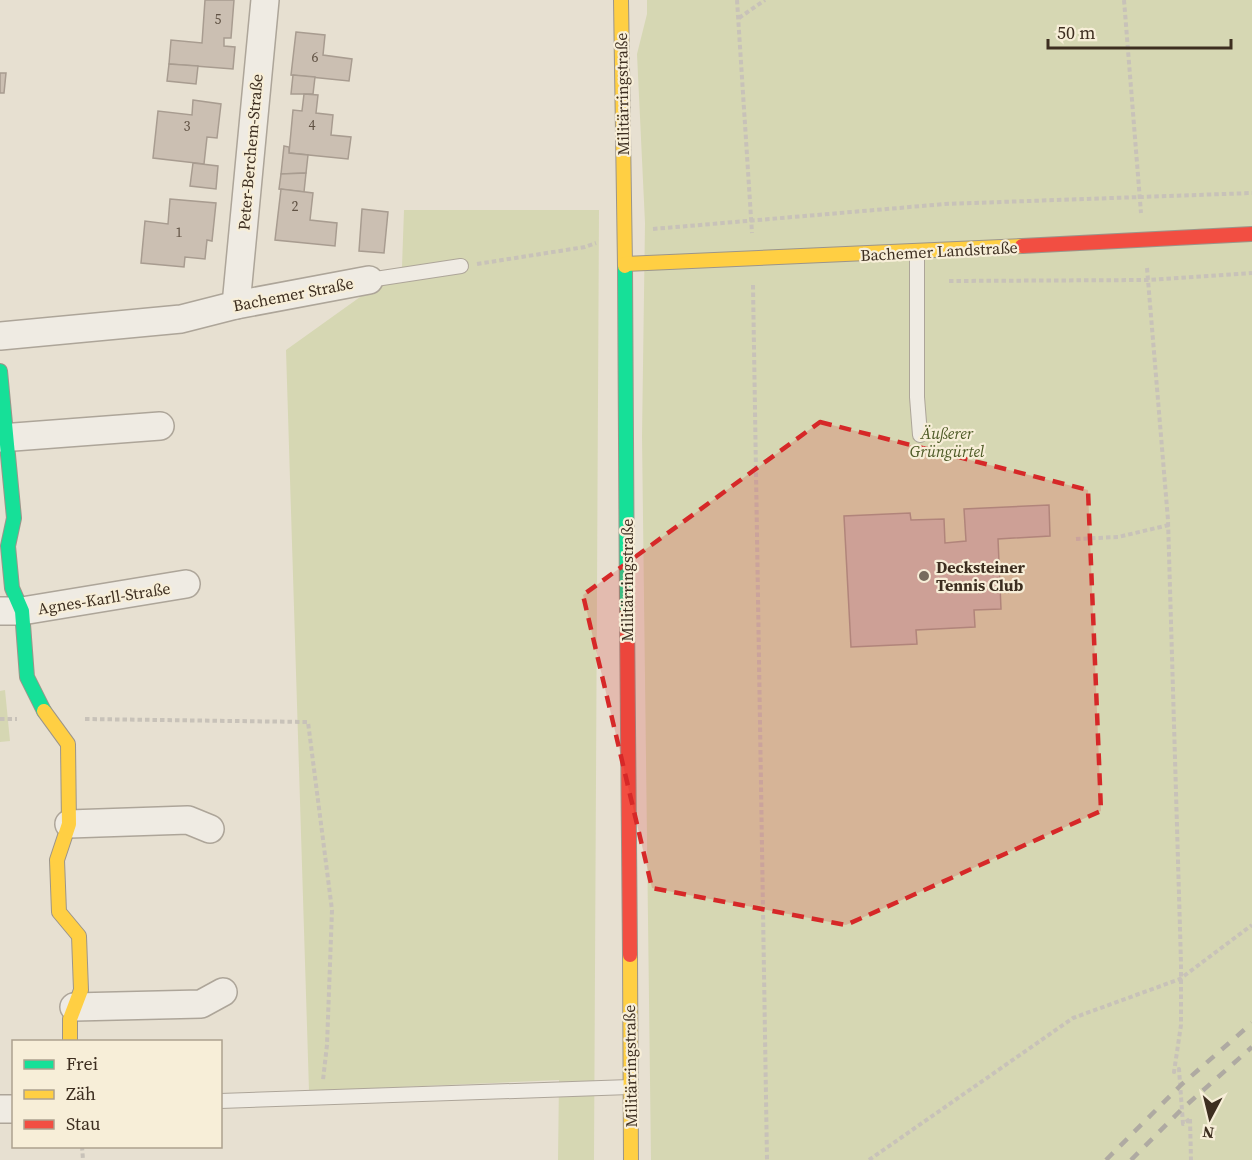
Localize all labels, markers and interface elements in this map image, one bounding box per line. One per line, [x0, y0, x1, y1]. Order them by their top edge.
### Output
house number: 5 [215, 9, 222, 29]
scale bar [1048, 12, 1231, 50]
text: 50 m [1057, 20, 1095, 45]
street label: Militärringstraße [610, 32, 634, 156]
house number: 6 [312, 47, 319, 67]
street label: Peter-Berchem-Straße [232, 73, 268, 231]
house number: 4 [309, 115, 316, 135]
house number: 3 [184, 116, 191, 136]
house number: 2 [292, 196, 299, 216]
house number: 1 [176, 222, 183, 242]
street label: Bachemer Landstraße [860, 236, 1018, 266]
street label: Bachemer Straße [231, 272, 355, 316]
park label: Äußerer Grüngürtel [910, 422, 985, 462]
street label: Militärringstraße [616, 519, 638, 641]
place label: Decksteiner Tennis Club [936, 556, 1025, 596]
marker: Decksteiner Tennis Club [917, 569, 931, 583]
street label: Agnes-Karll-Straße [36, 577, 172, 619]
street label: Militärringstraße [618, 1004, 642, 1128]
legend [12, 1040, 222, 1148]
text: Frei [66, 1051, 98, 1076]
text: Zäh [66, 1081, 96, 1106]
north arrow [1180, 1088, 1240, 1148]
text: Stau [66, 1111, 101, 1136]
text: N [1201, 1121, 1215, 1145]

